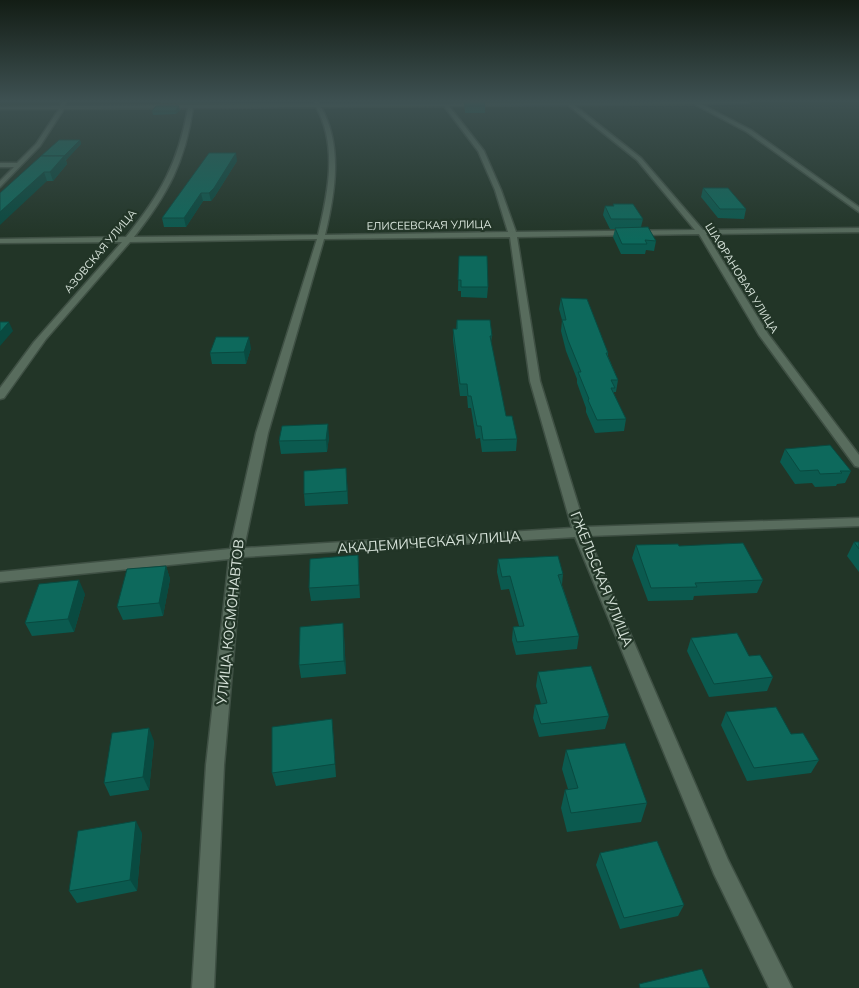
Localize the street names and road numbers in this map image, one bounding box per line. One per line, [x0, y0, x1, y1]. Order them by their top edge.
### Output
street label: АЗОВСКАЯ УЛИЦА [61, 206, 139, 296]
street label: ЕЛИСЕЕВСКАЯ УЛИЦА [366, 217, 492, 233]
street label: ШАФРАНОВАЯ УЛИЦА [702, 220, 782, 336]
street label: ГЖЕЛЬСКАЯ УЛИЦА [567, 509, 638, 650]
street label: АКАДЕМИЧЕСКАЯ УЛИЦА [337, 527, 522, 557]
street label: УЛИЦА КОСМОНАВТОВ [212, 538, 248, 707]

